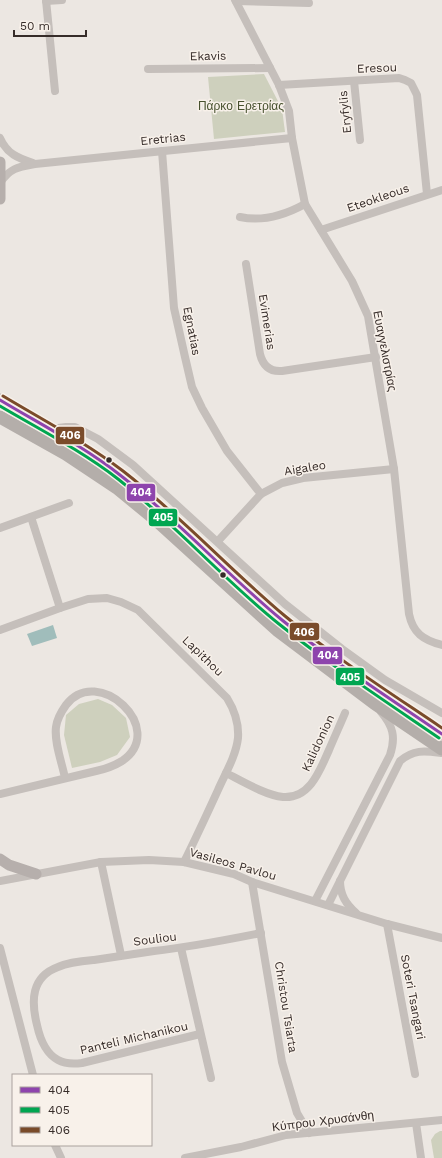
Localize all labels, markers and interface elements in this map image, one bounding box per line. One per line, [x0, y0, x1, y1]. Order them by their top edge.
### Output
scale bar [14, 12, 86, 38]
text: 50 m [20, 19, 50, 33]
street label: Ekavis [190, 49, 226, 63]
street label: Eresou [357, 60, 397, 76]
street label: Eryfylis [336, 90, 354, 134]
park label: Πάρκο Ερετρίας [198, 99, 284, 113]
street label: Eretrias [140, 130, 186, 148]
street label: Eteokleous [345, 181, 411, 215]
street label: Evimerias [256, 293, 278, 351]
street label: Egnatias [180, 305, 204, 357]
street label: Ευαγγελιστρίας [370, 309, 400, 393]
line badge: 406 [55, 426, 85, 445]
text: 406 [60, 429, 81, 442]
unlabelled marker [104, 455, 114, 465]
street label: Aigaleo [283, 458, 327, 478]
line badge: 404 [126, 483, 156, 502]
text: 404 [130, 486, 152, 499]
line badge: 405 [148, 508, 178, 527]
text: 405 [153, 511, 173, 524]
unlabelled marker [218, 570, 228, 580]
line badge: 406 [289, 622, 320, 641]
text: 406 [294, 626, 315, 639]
street label: Lapithou [180, 633, 226, 679]
line badge: 404 [312, 646, 343, 665]
text: 404 [317, 649, 339, 662]
line badge: 405 [335, 667, 365, 686]
text: 405 [340, 671, 360, 684]
street label: Kalidonion [299, 712, 337, 774]
street label: Vasileos Pavlou [188, 845, 278, 883]
street label: Souliou [132, 929, 178, 949]
street label: Soteri Tsangari [398, 953, 428, 1041]
street label: Christou Tsiarta [272, 960, 300, 1054]
street label: Panteli Michanikou [79, 1019, 189, 1057]
legend [12, 1074, 152, 1146]
text: 404 [48, 1083, 70, 1097]
text: 405 [48, 1103, 70, 1117]
street label: Κύπρου Χρυσάνθη [271, 1108, 375, 1134]
text: 406 [48, 1123, 70, 1137]

